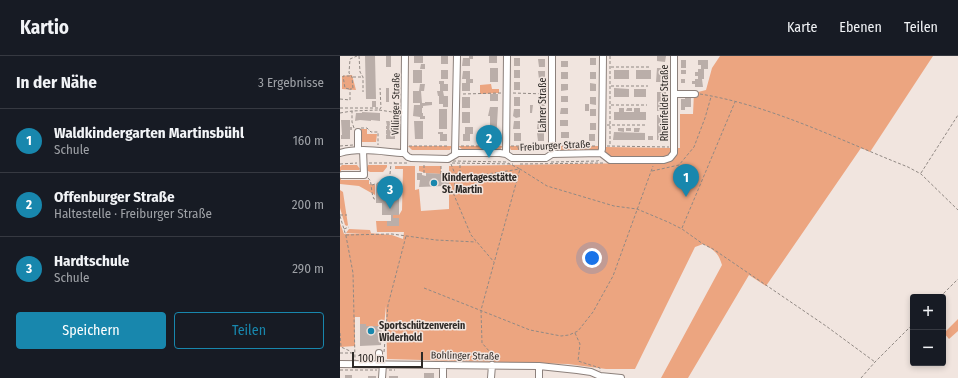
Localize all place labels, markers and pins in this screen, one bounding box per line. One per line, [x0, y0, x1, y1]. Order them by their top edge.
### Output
pin: 2 [476, 125, 502, 158]
pin: 1 [673, 164, 699, 197]
place label: Kindertagesstätte St. Martin [442, 172, 517, 196]
pin: 3 [377, 176, 403, 209]
marker: Kindertagesstätte St. Martin [429, 178, 439, 188]
place label: Sportschützenverein Widerhold [379, 320, 465, 344]
marker: Sportschützenverein Widerhold [366, 326, 376, 336]

